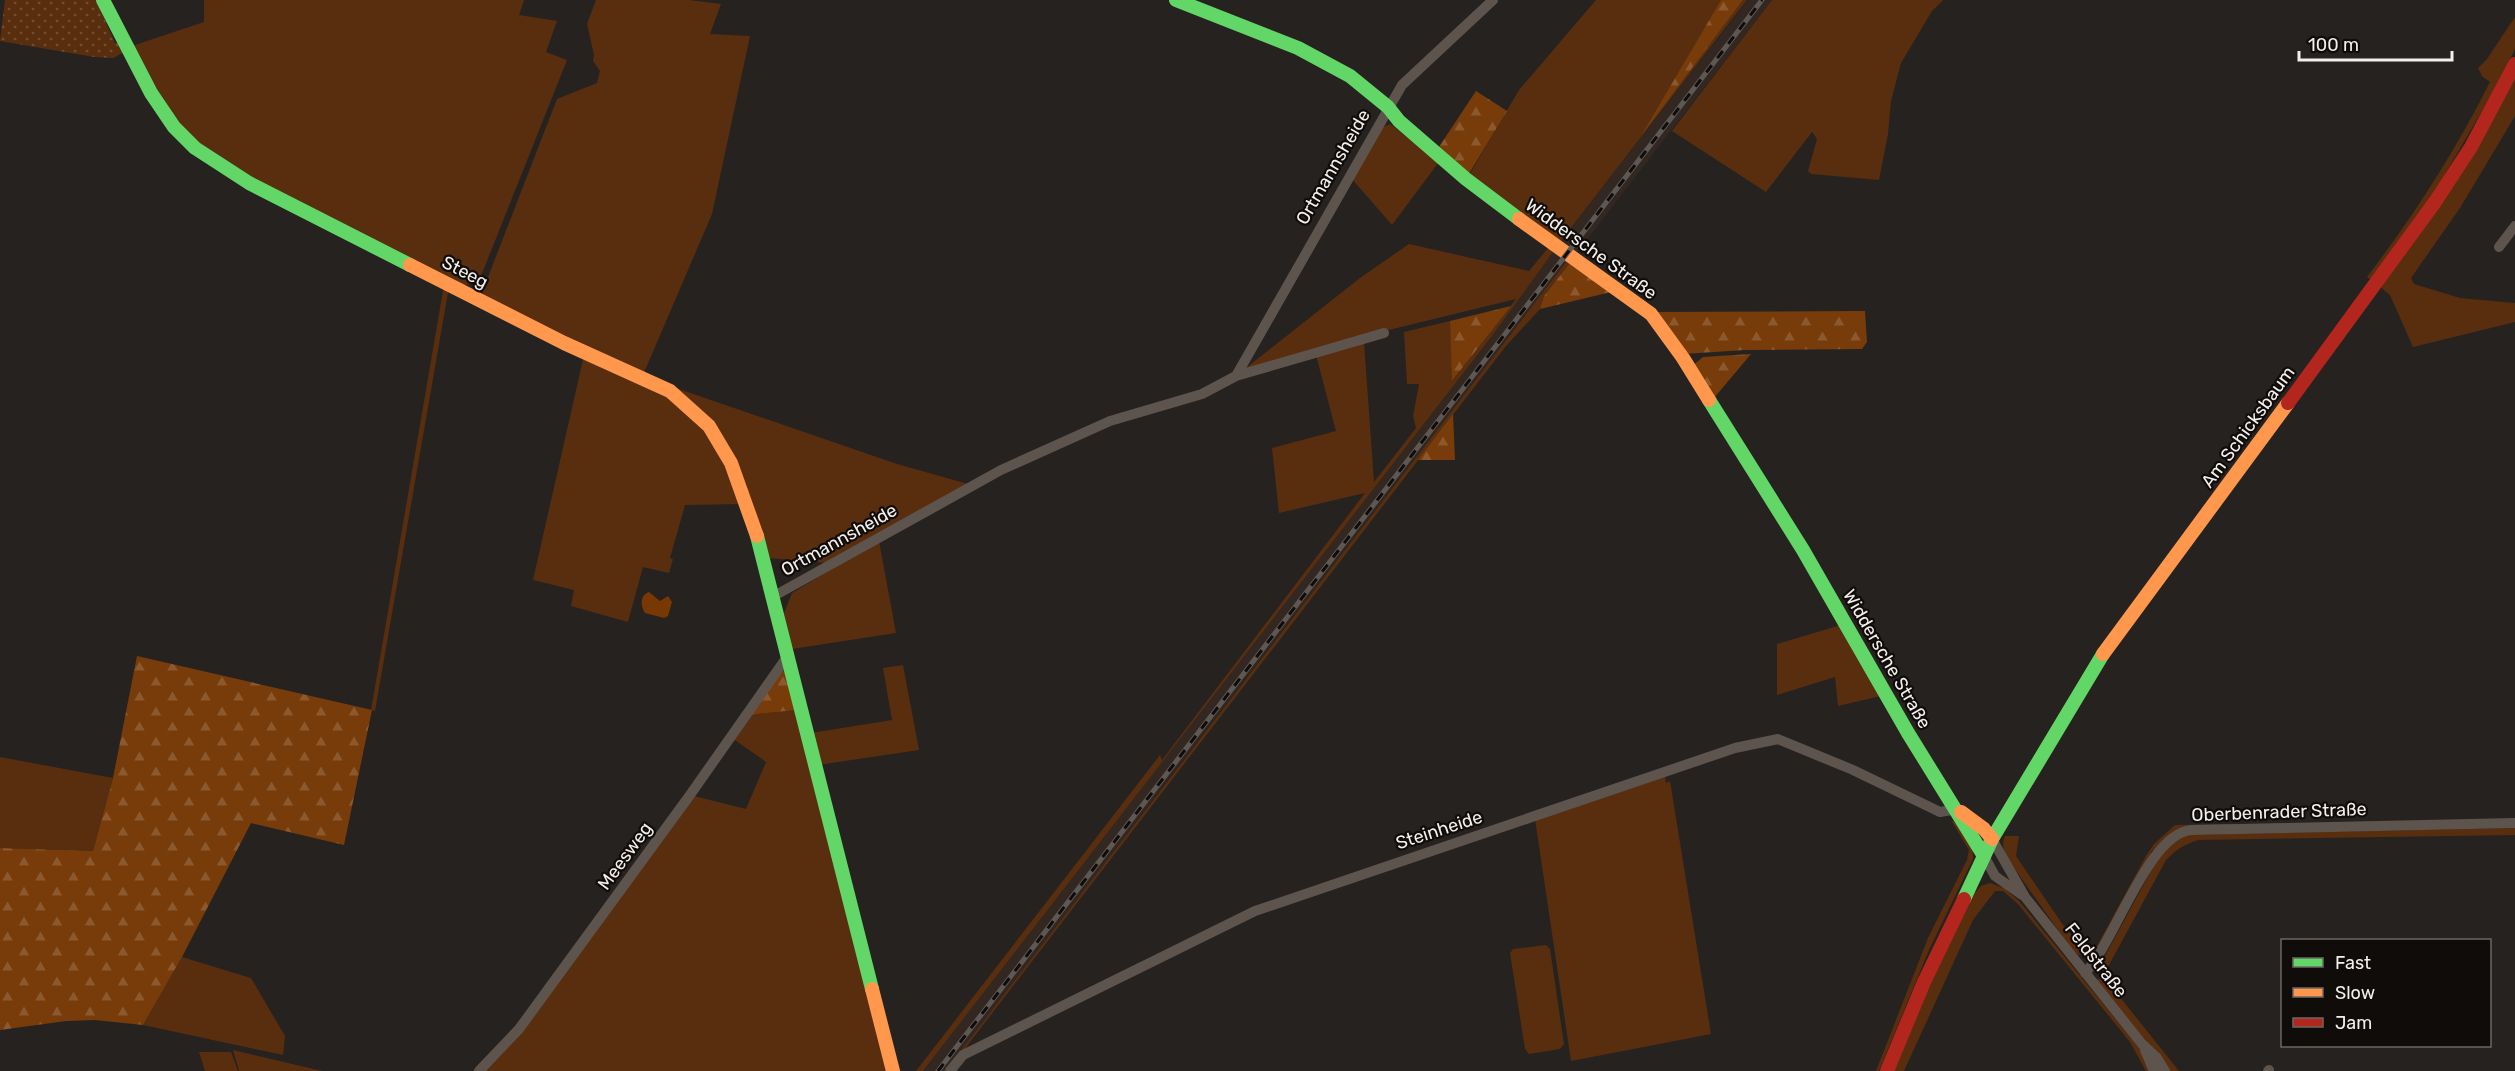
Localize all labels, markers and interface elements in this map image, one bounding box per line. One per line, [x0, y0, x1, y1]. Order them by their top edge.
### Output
scale bar [2299, 24, 2452, 62]
text: 100 m [2308, 34, 2359, 56]
street label: Ortmannsheide [1291, 106, 1375, 228]
street label: Widdersche Straße [1521, 194, 1661, 304]
street label: Steeg [438, 251, 492, 293]
street label: Am Schicksbaum [2197, 362, 2299, 492]
street label: Ortmannsheide [777, 499, 901, 581]
street label: Widdersche Straße [1838, 585, 1936, 733]
street label: Oberbenrader Straße [2191, 798, 2367, 826]
street label: Steinheide [1393, 806, 1485, 854]
street label: Meesweg [593, 818, 657, 894]
street label: Feldstraße [2060, 918, 2132, 1002]
legend [2281, 939, 2491, 1047]
text: Fast [2335, 952, 2371, 974]
text: Slow [2335, 982, 2375, 1004]
text: Jam [2335, 1012, 2372, 1034]

